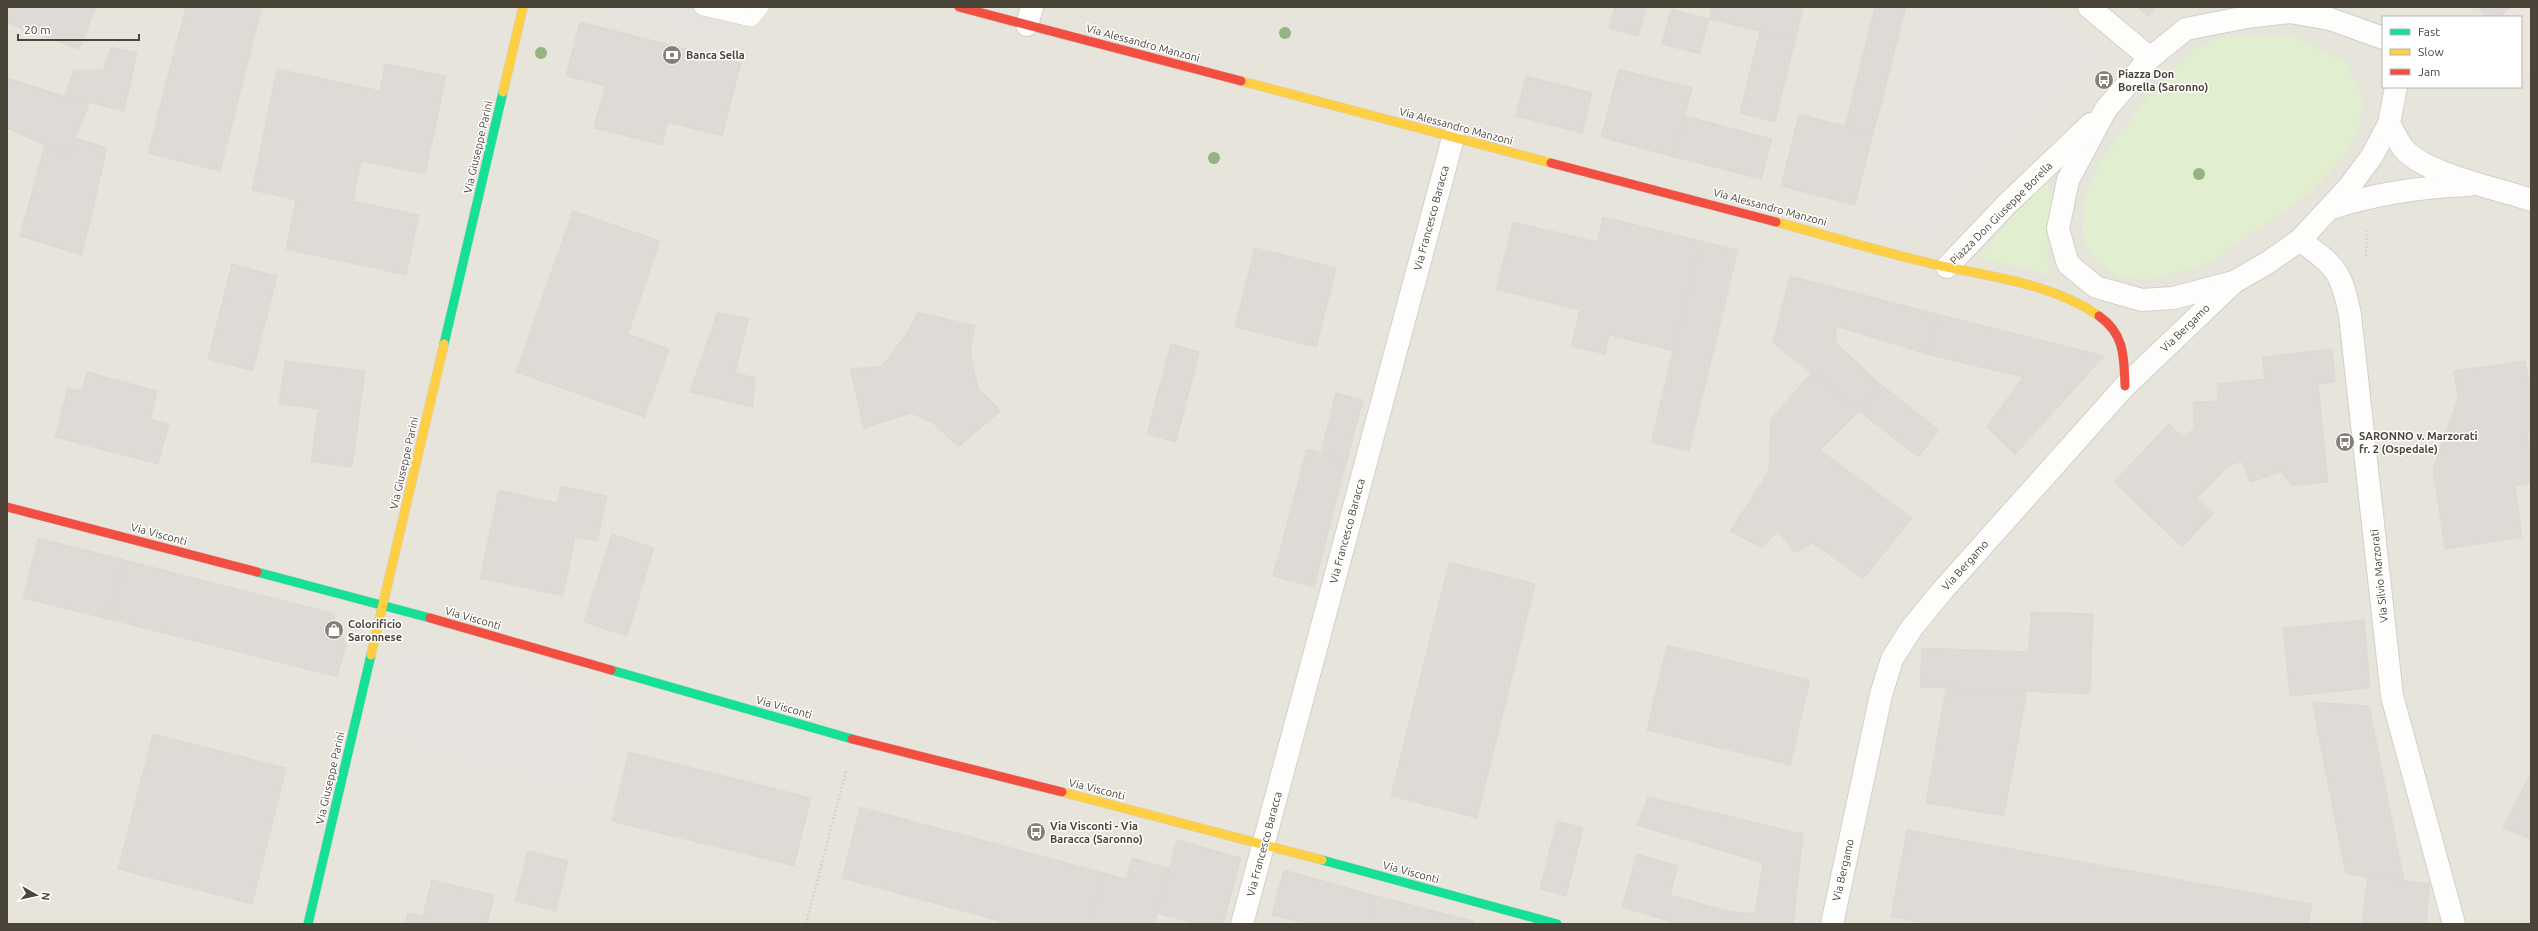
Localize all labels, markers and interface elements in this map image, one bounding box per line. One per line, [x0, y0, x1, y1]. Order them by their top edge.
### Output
scale bar [18, 16, 139, 42]
legend [2382, 16, 2522, 88]
street label: Via Alessandro Manzoni [1085, 22, 1201, 64]
text: 20 m [24, 23, 51, 36]
text: Fast [2418, 25, 2440, 38]
bank icon: Banca Sella [661, 44, 683, 66]
text: Slow [2418, 45, 2444, 58]
place label: Banca Sella [686, 49, 745, 61]
text: Jam [2418, 65, 2440, 78]
place label: Piazza Don Borella (Saronno) [2118, 68, 2208, 94]
bus stop icon: Piazza Don Borella (Saronno) [2093, 69, 2115, 91]
street label: Via Giuseppe Parini [462, 100, 494, 194]
street label: Via Alessandro Manzoni [1398, 105, 1514, 147]
street label: Piazza Don Giuseppe Borella [1947, 159, 2055, 267]
street label: Via Francesco Baracca [1411, 164, 1451, 272]
street label: Via Alessandro Manzoni [1712, 186, 1828, 228]
street label: Via Bergamo [2158, 302, 2212, 354]
street label: Via Giuseppe Parini [388, 416, 420, 510]
place label: SARONNO v. Marzorati fr. 2 (Ospedale) [2359, 430, 2477, 456]
bus stop icon: SARONNO v. Marzorati fr. 2 (Ospedale) [2334, 431, 2356, 453]
street label: Via Francesco Baracca [1327, 477, 1367, 585]
street label: Via Visconti [130, 521, 188, 547]
street label: Via Silvio Marzorati [2368, 529, 2390, 623]
street label: Via Bergamo [1939, 537, 1991, 593]
street label: Via Visconti [444, 604, 502, 632]
place label: Colorificio Saronnese [348, 618, 402, 643]
shop icon: Colorificio Saronnese [323, 619, 345, 641]
street label: Via Visconti [755, 693, 813, 721]
street label: Via Giuseppe Parini [314, 731, 346, 825]
street label: Via Visconti [1068, 776, 1126, 802]
street label: Via Francesco Baracca [1244, 790, 1284, 898]
place label: Via Visconti - Via Baracca (Saronno) [1050, 820, 1143, 846]
bus stop icon: Via Visconti - Via Baracca (Saronno) [1025, 821, 1047, 843]
street label: Via Bergamo [1830, 838, 1856, 902]
street label: Via Visconti [1382, 859, 1440, 885]
north arrow [16, 875, 56, 915]
text: N [39, 891, 52, 901]

